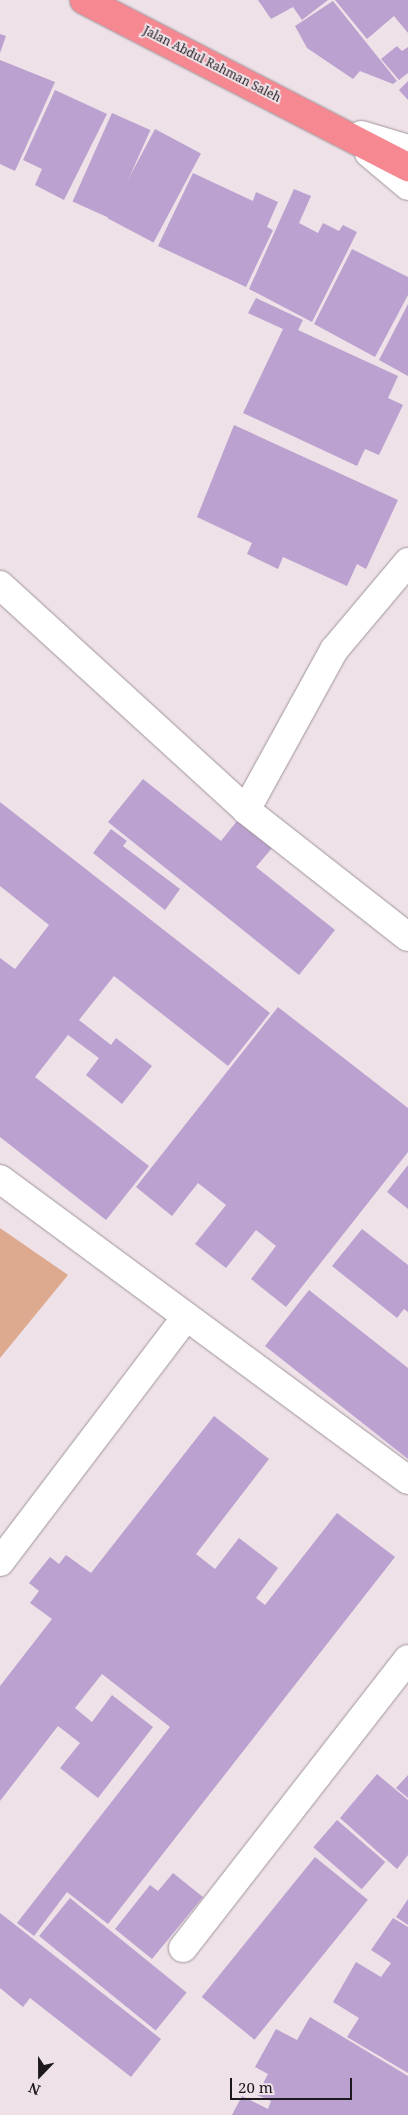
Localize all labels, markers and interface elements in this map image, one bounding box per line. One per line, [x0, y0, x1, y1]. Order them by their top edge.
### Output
street label: Jalan Abdul Rahman Saleh [141, 23, 283, 105]
north arrow [15, 2050, 65, 2100]
scale bar [233, 2068, 356, 2100]
text: 20 m [238, 2077, 273, 2097]
text: N [26, 2078, 43, 2100]

